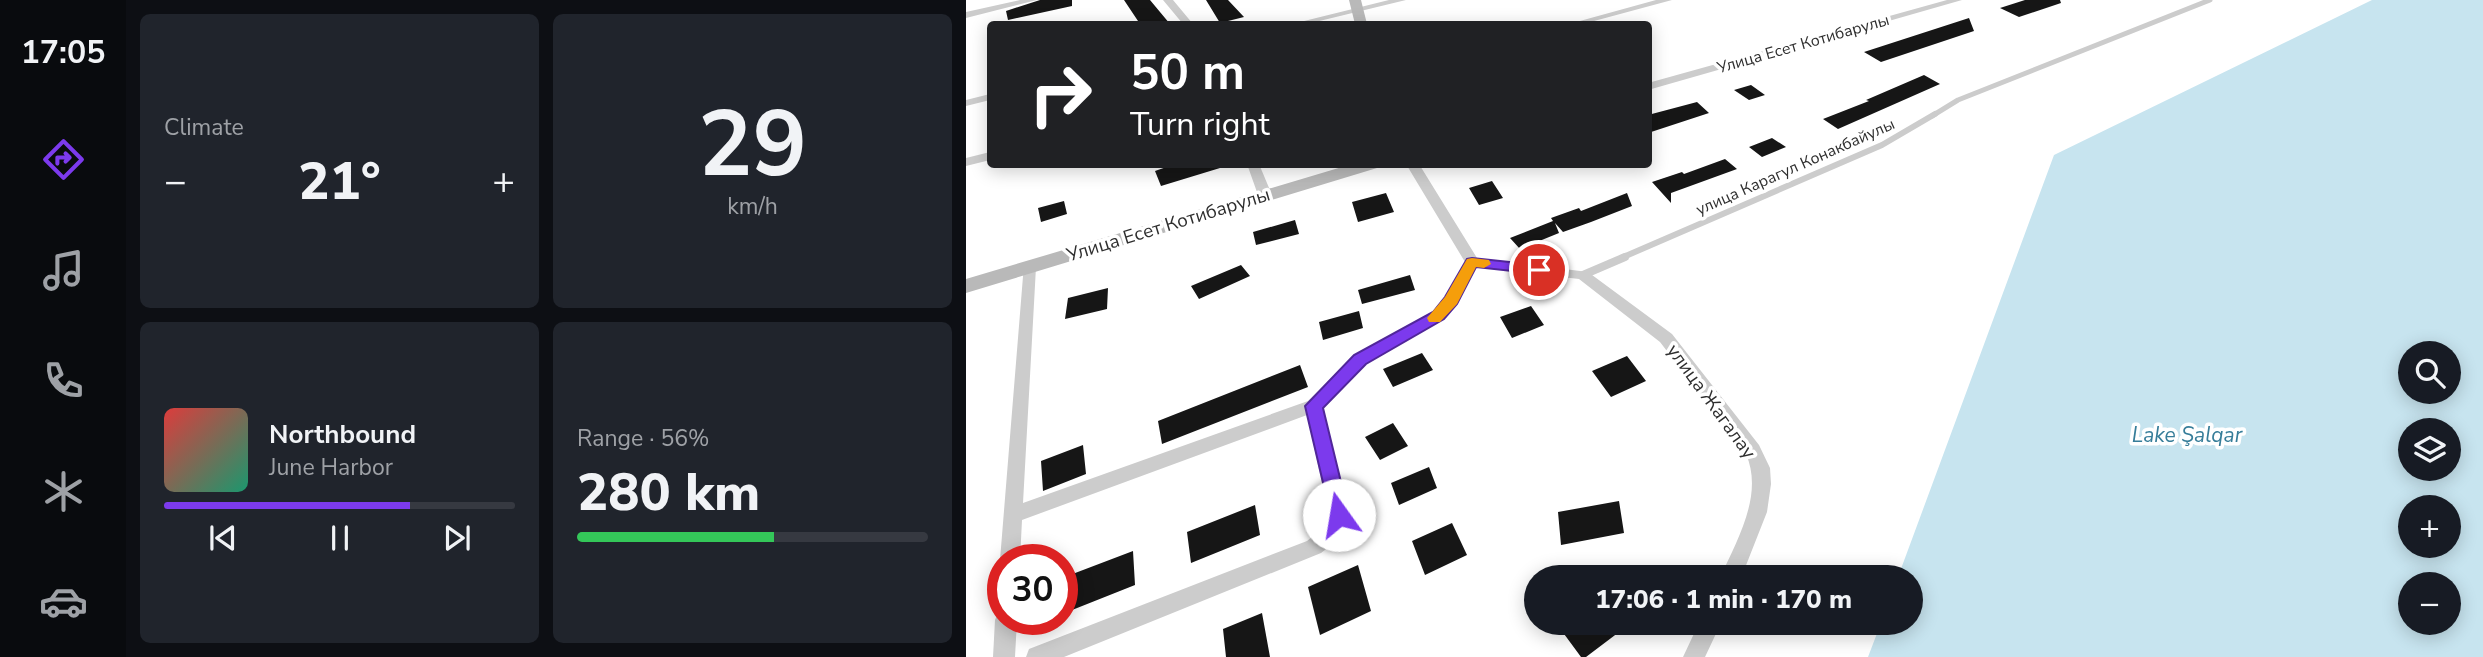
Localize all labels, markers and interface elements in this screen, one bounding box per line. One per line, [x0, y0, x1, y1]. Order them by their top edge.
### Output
street label: Улица Есет Котибарулы [1714, 9, 1892, 79]
text: 17:05 [21, 31, 105, 74]
text: 50 m [1130, 39, 1245, 106]
icon: right [1015, 49, 1106, 140]
text: 29 [698, 83, 807, 207]
text: Turn right [1130, 103, 1270, 146]
text: Climate [164, 112, 244, 143]
street label: улица Карагул Конакбайулы [1693, 113, 1898, 221]
icon: directions [39, 135, 88, 184]
text: 21° [298, 146, 381, 217]
text: − [164, 156, 187, 207]
text: + [492, 156, 515, 207]
street label: Улица Есет Котибарулы [1062, 182, 1273, 269]
text: km/h [727, 191, 778, 222]
pin [1509, 240, 1569, 300]
icon: music [39, 246, 88, 295]
icon: arrive [1520, 251, 1558, 289]
street label: улица Жагалау [1661, 339, 1762, 464]
map controls [2398, 341, 2461, 635]
button: search [2398, 341, 2461, 404]
icon: phone [39, 356, 88, 405]
text: Northbound [269, 417, 416, 452]
button: layers [2398, 418, 2461, 481]
water label: Lake Şalqar [2132, 421, 2243, 449]
text: Range · 56% [577, 423, 709, 454]
text: June Harbor [269, 452, 393, 483]
text: 280 km [577, 457, 760, 528]
icon: climate [39, 467, 88, 516]
position arrow [1302, 478, 1376, 552]
button: + [2398, 495, 2461, 558]
icon: previous [204, 519, 242, 557]
icon: pause [321, 519, 359, 557]
icon: next [438, 519, 476, 557]
speed limit sign: 30 [987, 544, 1078, 635]
button: − [2398, 572, 2461, 635]
icon: car [39, 577, 88, 626]
text: 17:06 · 1 min · 170 m [1595, 582, 1852, 617]

